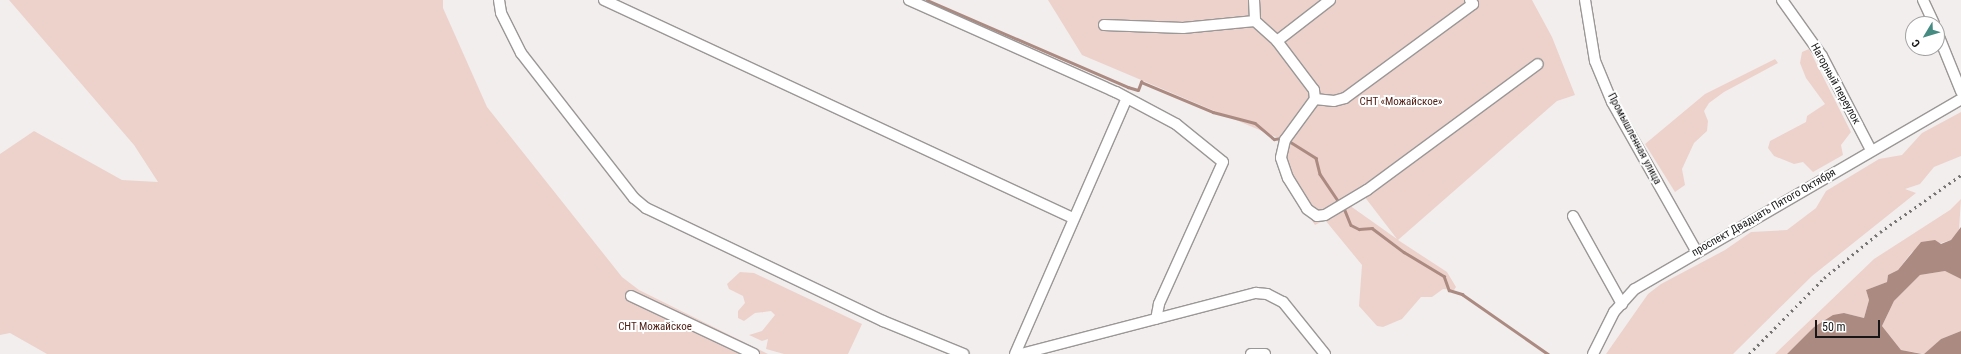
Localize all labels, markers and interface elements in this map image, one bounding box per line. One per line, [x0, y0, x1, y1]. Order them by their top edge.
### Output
north arrow [1905, 16, 1945, 56]
text: С [1909, 37, 1923, 50]
street label: Нагорный переулок [1807, 41, 1863, 127]
street label: Промышленная улица [1604, 91, 1664, 187]
park label: СНТ «Можайское» [1359, 95, 1443, 109]
street label: проспект Двадцать Пятого Октября [1690, 166, 1838, 260]
scale bar [1817, 312, 1882, 338]
park label: СНТ Можайское [618, 320, 692, 334]
text: 50 m [1822, 320, 1846, 334]

